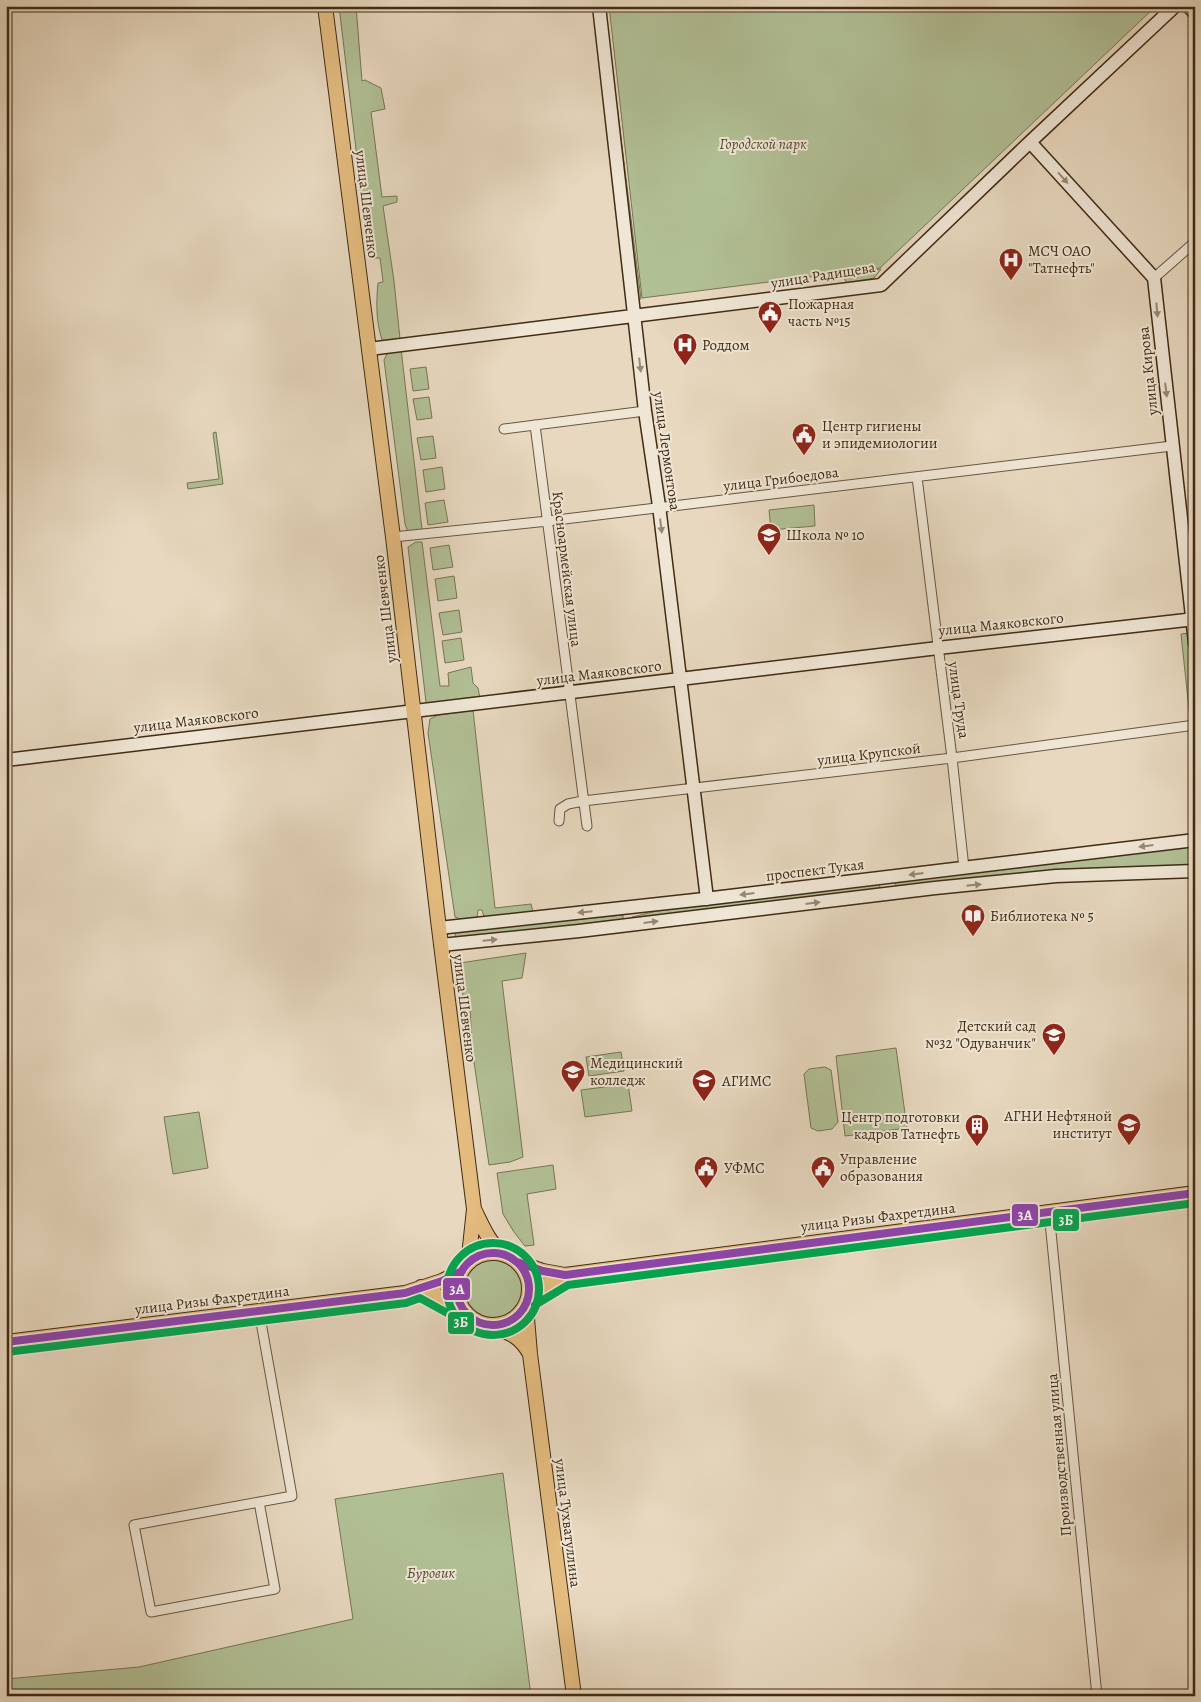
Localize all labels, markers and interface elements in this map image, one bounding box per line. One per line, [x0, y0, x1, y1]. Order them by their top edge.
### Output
park label: Городской парк [719, 134, 807, 154]
street label: улица Шевченко [350, 148, 384, 259]
one-way arrow [1057, 171, 1068, 184]
place label: МСЧ ОАО "Татнефть" [1028, 241, 1095, 278]
hospital icon: МСЧ ОАО "Татнефть" [998, 247, 1024, 281]
street label: улица Радищева [768, 257, 877, 293]
place label: Пожарная часть №15 [788, 294, 854, 331]
public building icon: Пожарная часть №15 [757, 300, 783, 334]
one-way arrow [1154, 302, 1162, 318]
street label: улица Кирова [1133, 326, 1163, 417]
hospital icon: Роддом [672, 332, 698, 366]
place label: Роддом [702, 335, 750, 355]
one-way arrow [636, 358, 644, 374]
one-way arrow [1162, 383, 1170, 399]
street label: улица Лермонтова [649, 389, 685, 512]
place label: Центр гигиены и эпидемиологии [822, 416, 938, 453]
public building icon: Центр гигиены и эпидемиологии [791, 422, 817, 456]
street label: улица Грибоедова [721, 462, 840, 496]
street label: Красноармейская улица [548, 490, 586, 648]
one-way arrow [657, 519, 665, 535]
school or university icon: Школа № 10 [756, 522, 782, 556]
place label: Школа № 10 [786, 525, 865, 545]
street label: улица Шевченко [368, 554, 402, 665]
street label: улица Маяковского [936, 607, 1065, 641]
street label: улица Маяковского [534, 655, 663, 691]
street label: улица Труда [944, 659, 974, 740]
street label: улица Маяковского [131, 702, 260, 738]
street label: улица Крупской [815, 738, 922, 770]
one-way arrow [1138, 842, 1154, 850]
street label: проспект Тукая [765, 854, 865, 886]
one-way arrow [907, 870, 923, 878]
one-way arrow [966, 880, 982, 888]
one-way arrow [738, 890, 754, 898]
one-way arrow [805, 899, 821, 907]
library icon: Библиотека № 5 [960, 903, 986, 937]
place label: Библиотека № 5 [990, 906, 1094, 926]
one-way arrow [577, 909, 593, 917]
one-way arrow [644, 918, 660, 926]
one-way arrow [482, 936, 498, 944]
street label: улица Шевченко [448, 952, 482, 1063]
place label: Детский сад №32 "Одуванчик" [925, 1016, 1036, 1053]
school or university icon: Детский сад №32 "Одуванчик" [1041, 1022, 1067, 1056]
place label: Медицинский колледж [590, 1053, 683, 1090]
school or university icon: Медицинский колледж [560, 1059, 586, 1093]
school or university icon: АГИМС [691, 1068, 717, 1102]
place label: АГИМС [721, 1071, 771, 1091]
place label: АГНИ Нефтяной институт [1003, 1106, 1112, 1143]
place label: Центр подготовки кадров Татнефть [841, 1107, 960, 1144]
school or university icon: АГНИ Нефтяной институт [1116, 1112, 1142, 1146]
building icon: Центр подготовки кадров Татнефть [964, 1113, 990, 1147]
place label: Управление образования [840, 1149, 923, 1186]
public building icon: УФМС [693, 1155, 719, 1189]
public building icon: Управление образования [810, 1155, 836, 1189]
place label: УФМС [724, 1158, 765, 1178]
street label: улица Ризы Фахретдина [799, 1198, 957, 1237]
line badge: 3А [1011, 1203, 1039, 1227]
text: 3А [1018, 1206, 1033, 1225]
line badge: 3Б [1052, 1208, 1080, 1232]
text: 3Б [1059, 1211, 1074, 1230]
line badge: 3А [442, 1277, 471, 1301]
text: 3А [450, 1280, 465, 1299]
street label: улица Ризы Фахретдина [133, 1281, 291, 1320]
line badge: 3Б [447, 1311, 475, 1335]
text: 3Б [454, 1313, 469, 1332]
street label: Производственная улица [1042, 1373, 1076, 1537]
street label: улица Тухватуллина [550, 1456, 586, 1589]
park label: Буровик [407, 1563, 455, 1583]

